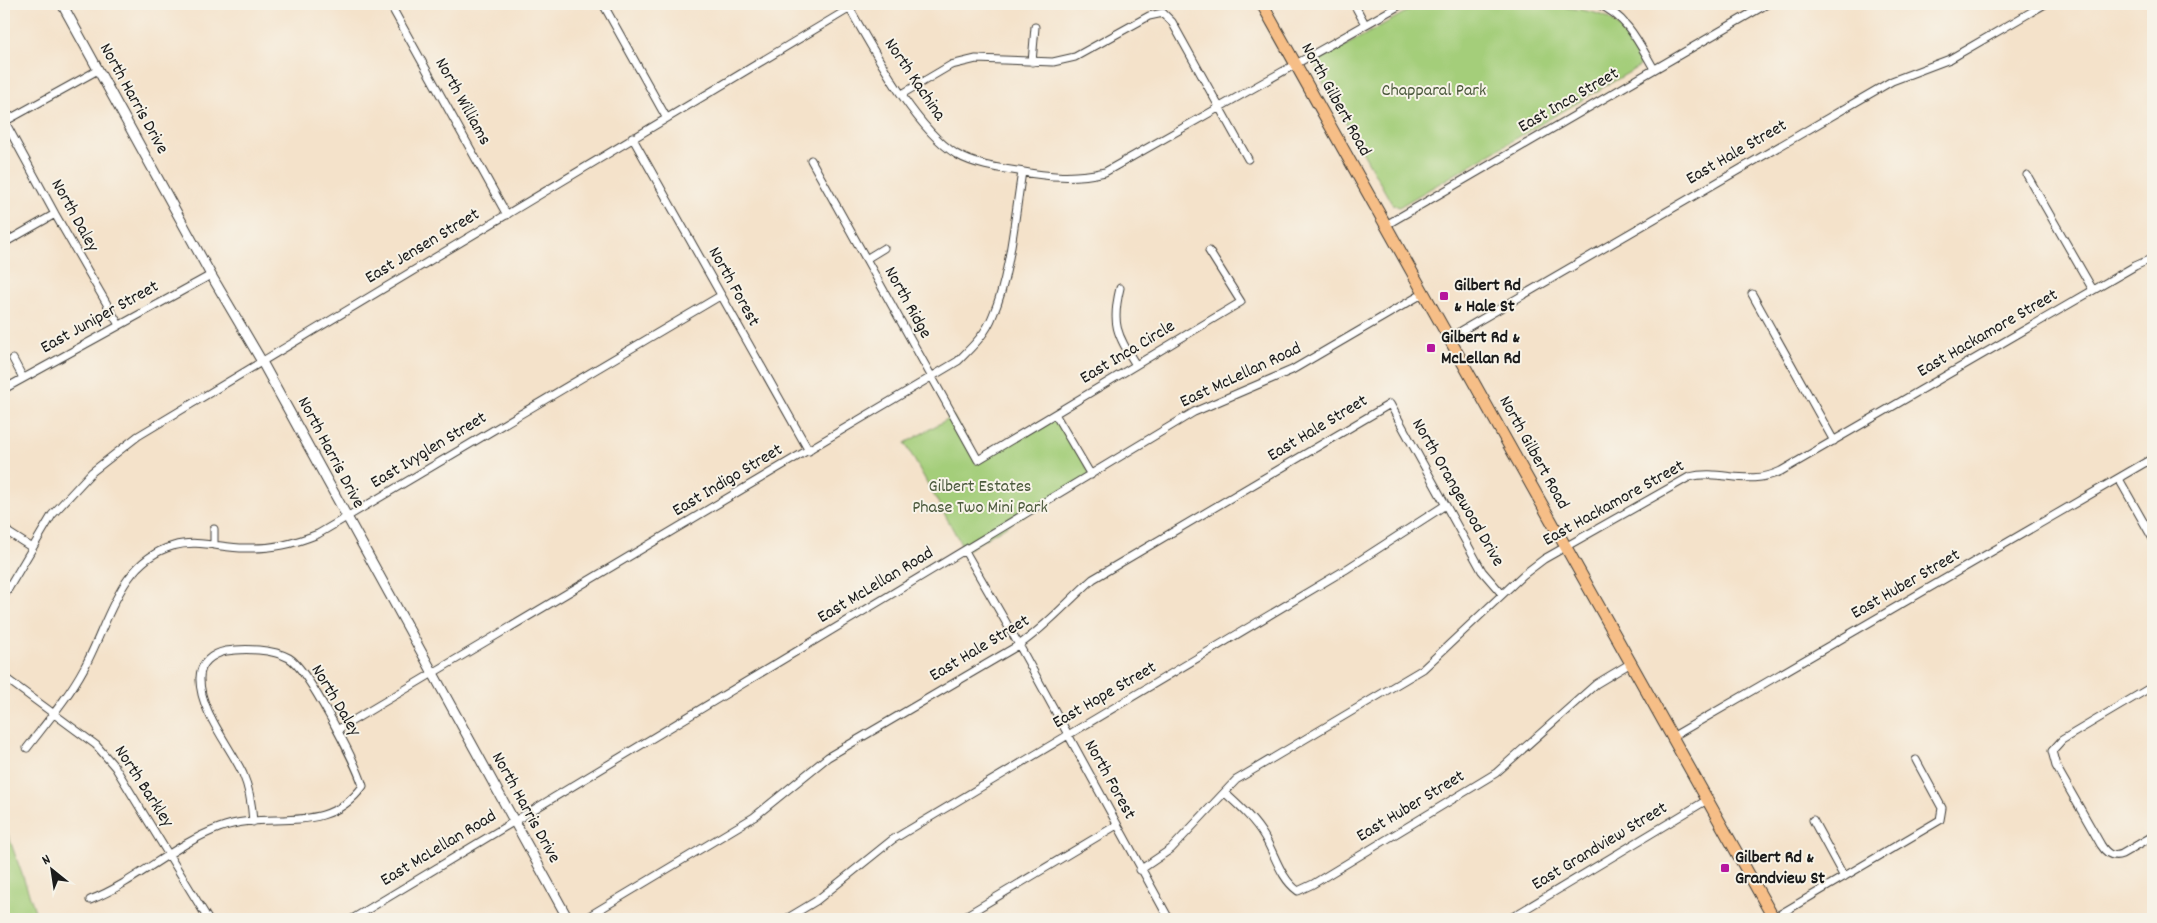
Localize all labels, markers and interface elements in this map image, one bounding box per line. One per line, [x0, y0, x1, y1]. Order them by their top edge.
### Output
street label: North Kachina [877, 34, 951, 127]
street label: North Harris Drive [92, 39, 174, 159]
street label: North Gilbert Road [1294, 39, 1376, 161]
street label: North Williams [428, 54, 496, 150]
street label: East Inca Street [1514, 62, 1624, 140]
park label: Chapparal Park [1382, 79, 1486, 104]
street label: East Hale Street [1682, 114, 1792, 192]
street label: North Daley [44, 175, 105, 258]
street label: East Jensen Street [361, 203, 485, 291]
street label: North Forest [701, 243, 765, 332]
street label: North Ridge [877, 262, 937, 344]
place label: Gilbert Rd & Hale St [1454, 274, 1521, 320]
street label: East Juniper Street [36, 275, 164, 361]
street label: East Hackamore Street [1913, 283, 2063, 384]
marker: Gilbert Rd & Hale St [1438, 290, 1450, 302]
street label: East Inca Circle [1076, 315, 1180, 391]
place label: Gilbert Rd & McLellan Rd [1441, 326, 1521, 372]
street label: East McLellan Road [1176, 337, 1306, 415]
marker: Gilbert Rd & McLellan Rd [1425, 342, 1437, 354]
street label: East Hale Street [1263, 389, 1373, 469]
street label: North Gilbert Road [1492, 392, 1574, 514]
street label: North Harris Drive [290, 393, 370, 513]
street label: East Ivyglen Street [366, 406, 492, 496]
street label: North Orangewood Drive [1404, 414, 1510, 572]
street label: East Indigo Street [668, 438, 788, 524]
street label: East Hackamore Street [1539, 454, 1690, 553]
park label: Gilbert Estates Phase Two Mini Park [912, 475, 1048, 521]
street label: East McLellan Road [813, 542, 939, 630]
street label: East Huber Street [1847, 543, 1965, 626]
street label: East Hale Street [925, 609, 1035, 689]
street label: East Hope Street [1048, 656, 1162, 736]
street label: North Daley [304, 660, 367, 742]
street label: North Forest [1077, 736, 1141, 825]
street label: North Barkley [107, 741, 179, 833]
street label: North Harris Drive [484, 748, 566, 868]
street label: East Huber Street [1352, 765, 1470, 849]
street label: East Grandview Street [1528, 796, 1673, 897]
street label: East McLellan Road [376, 805, 502, 893]
north arrow [28, 846, 78, 896]
place label: Gilbert Rd & Grandview St [1735, 846, 1825, 892]
text: N [39, 850, 55, 871]
marker: Gilbert Rd & Grandview St [1719, 862, 1731, 874]

